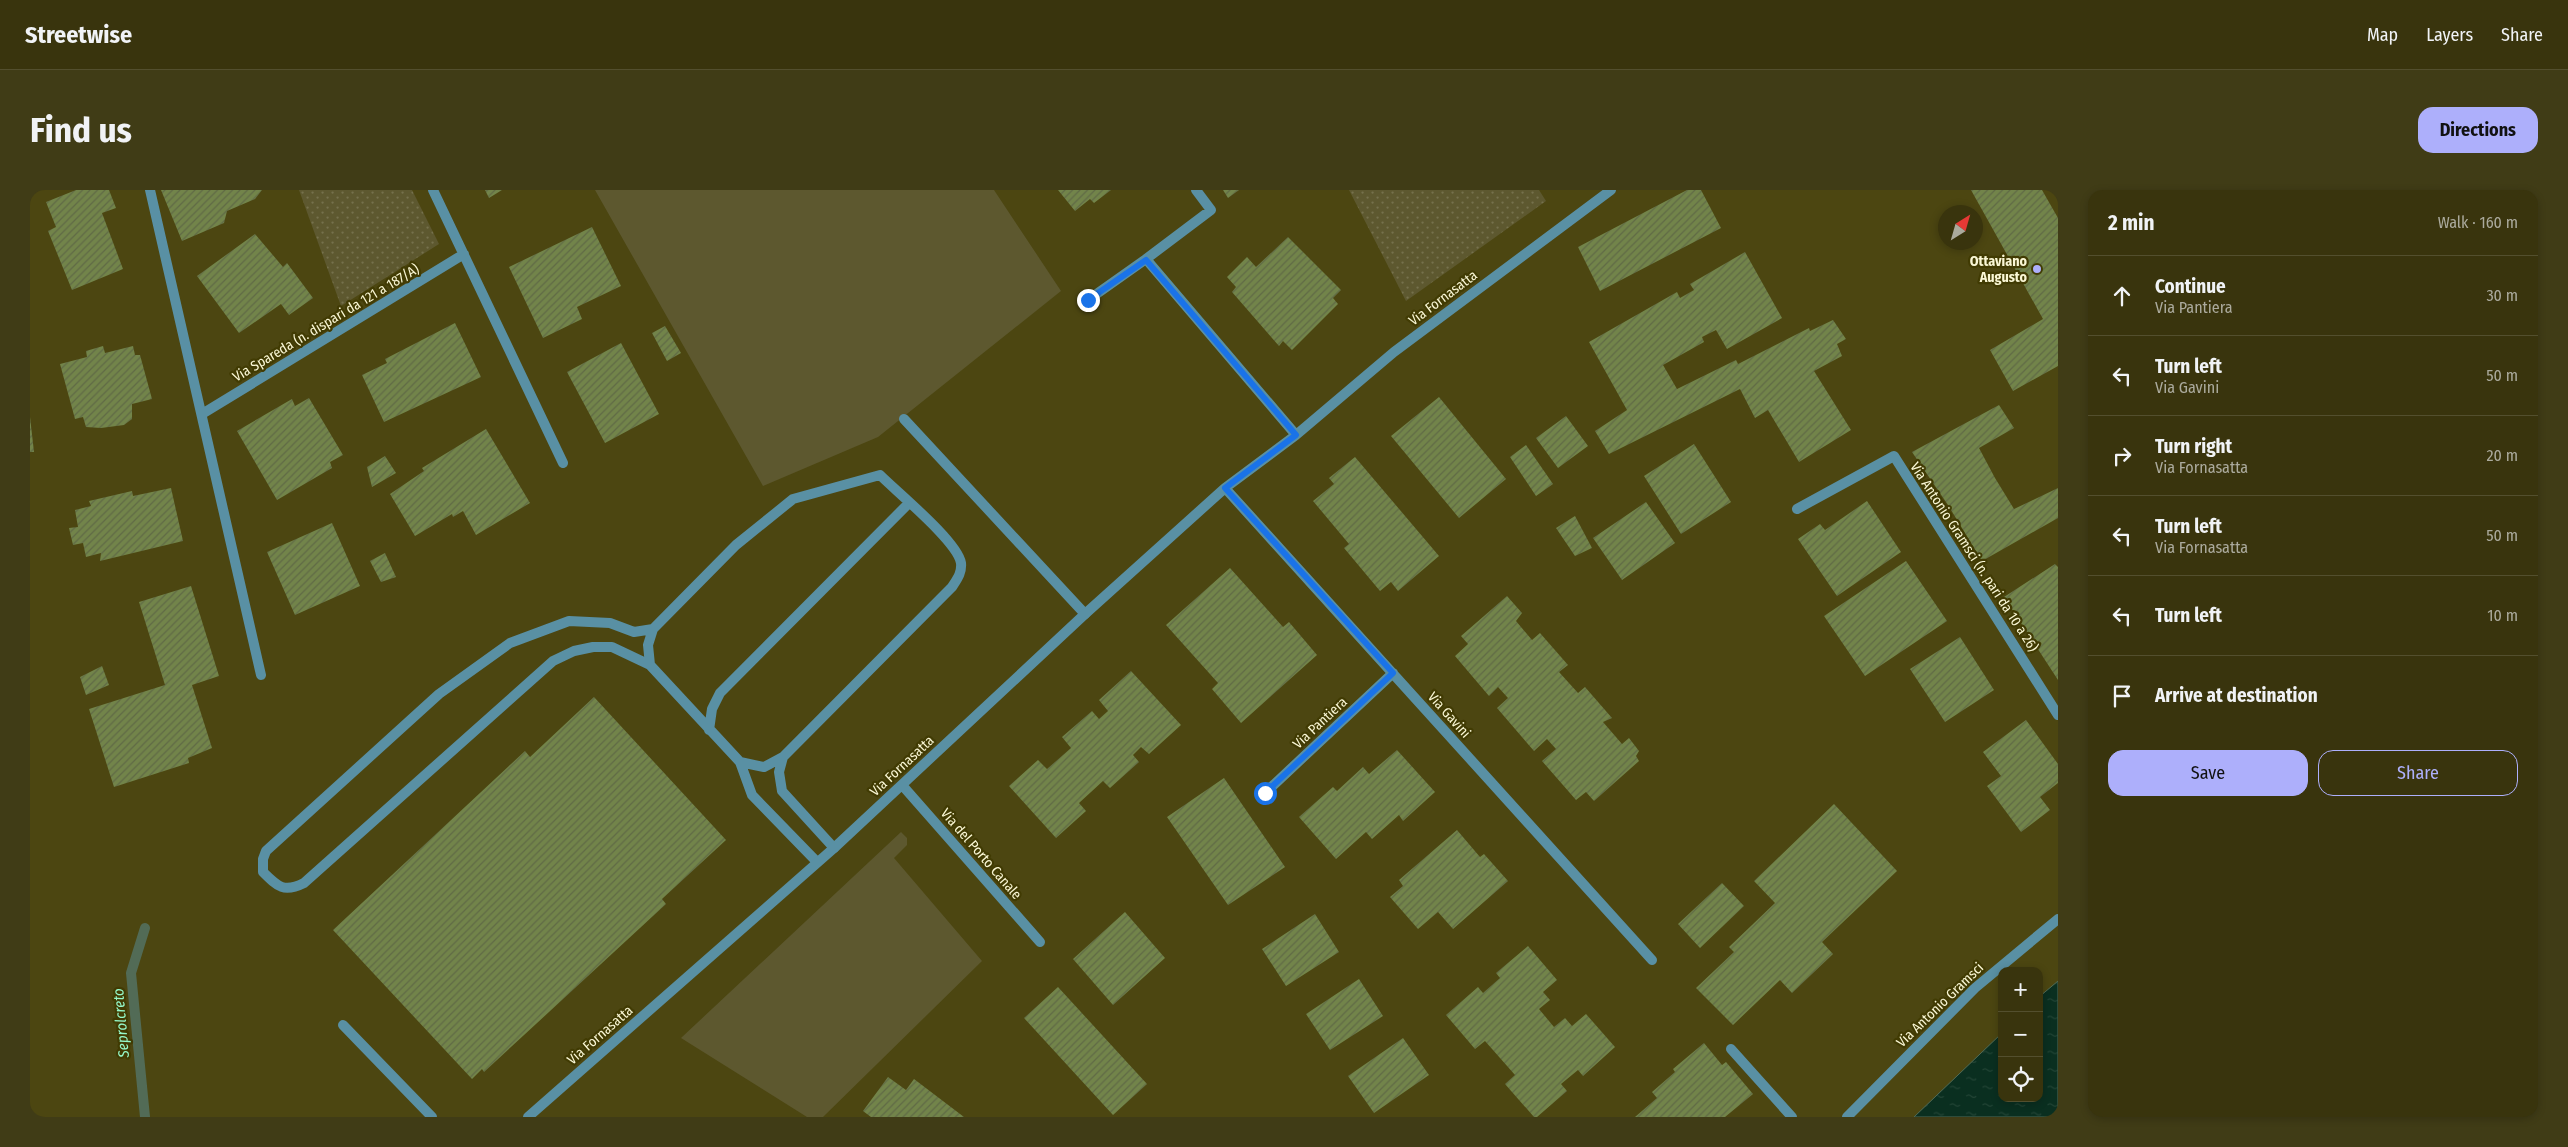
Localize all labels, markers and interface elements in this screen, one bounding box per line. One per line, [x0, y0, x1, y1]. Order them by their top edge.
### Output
text: Streetwise [25, 21, 132, 49]
text: Map [2367, 24, 2398, 46]
text: Layers [2426, 24, 2473, 46]
text: Share [2501, 24, 2543, 46]
button: Directions [2418, 107, 2538, 153]
text: Find us [30, 109, 132, 151]
north arrow [1938, 205, 1983, 250]
text: 2 min [2108, 210, 2155, 236]
text: Walk · 160 m [2438, 213, 2518, 232]
place label: Ottaviano Augusto [1970, 253, 2028, 286]
street label: Via Spareda (n. dispari da 121 a 187/A) [230, 260, 422, 386]
marker: Ottaviano Augusto [2031, 263, 2043, 275]
street label: Via Fornasatta [1405, 267, 1481, 329]
text: Continue [2155, 275, 2226, 298]
icon: ahead [2108, 282, 2136, 310]
text: 30 m [2486, 286, 2518, 305]
route end [1077, 289, 1100, 312]
text: Via Pantiera [2155, 298, 2233, 317]
text: Turn left [2155, 355, 2222, 378]
icon: left [2108, 362, 2136, 390]
text: 50 m [2486, 366, 2518, 385]
text: Via Gavini [2155, 378, 2219, 397]
text: Turn right [2155, 435, 2232, 458]
icon: right [2108, 442, 2136, 470]
text: 20 m [2487, 446, 2518, 465]
text: Via Fornasatta [2155, 458, 2248, 477]
street label: Via Antonio Gramsci (n. pari da 10 a 26) [1906, 459, 2042, 655]
text: Turn left [2155, 515, 2222, 538]
icon: left [2108, 522, 2136, 550]
text: 50 m [2486, 526, 2518, 545]
text: Via Fornasatta [2155, 538, 2248, 557]
icon: left [2108, 602, 2136, 630]
text: Turn left [2155, 604, 2222, 627]
text: 10 m [2487, 606, 2518, 625]
icon: arrive [2108, 682, 2136, 710]
text: Arrive at destination [2155, 684, 2318, 707]
street label: Via Gavini [1424, 688, 1474, 742]
street label: Via Pantiera [1289, 694, 1351, 752]
street label: Via Fornasatta [866, 732, 938, 800]
button: Save [2108, 750, 2308, 796]
button: Share [2318, 750, 2518, 796]
route start [1254, 782, 1277, 805]
street label: Via del Porto Canale [937, 805, 1025, 903]
street label: Via Antonio Gramsci [1893, 959, 1987, 1051]
map controls [1998, 967, 2043, 1102]
button: + [1998, 967, 2043, 1012]
water label: Seprolcreto [109, 987, 133, 1059]
street label: Via Fornasatta [564, 1002, 636, 1068]
button: − [1998, 1012, 2043, 1057]
button: locate [1998, 1057, 2043, 1102]

